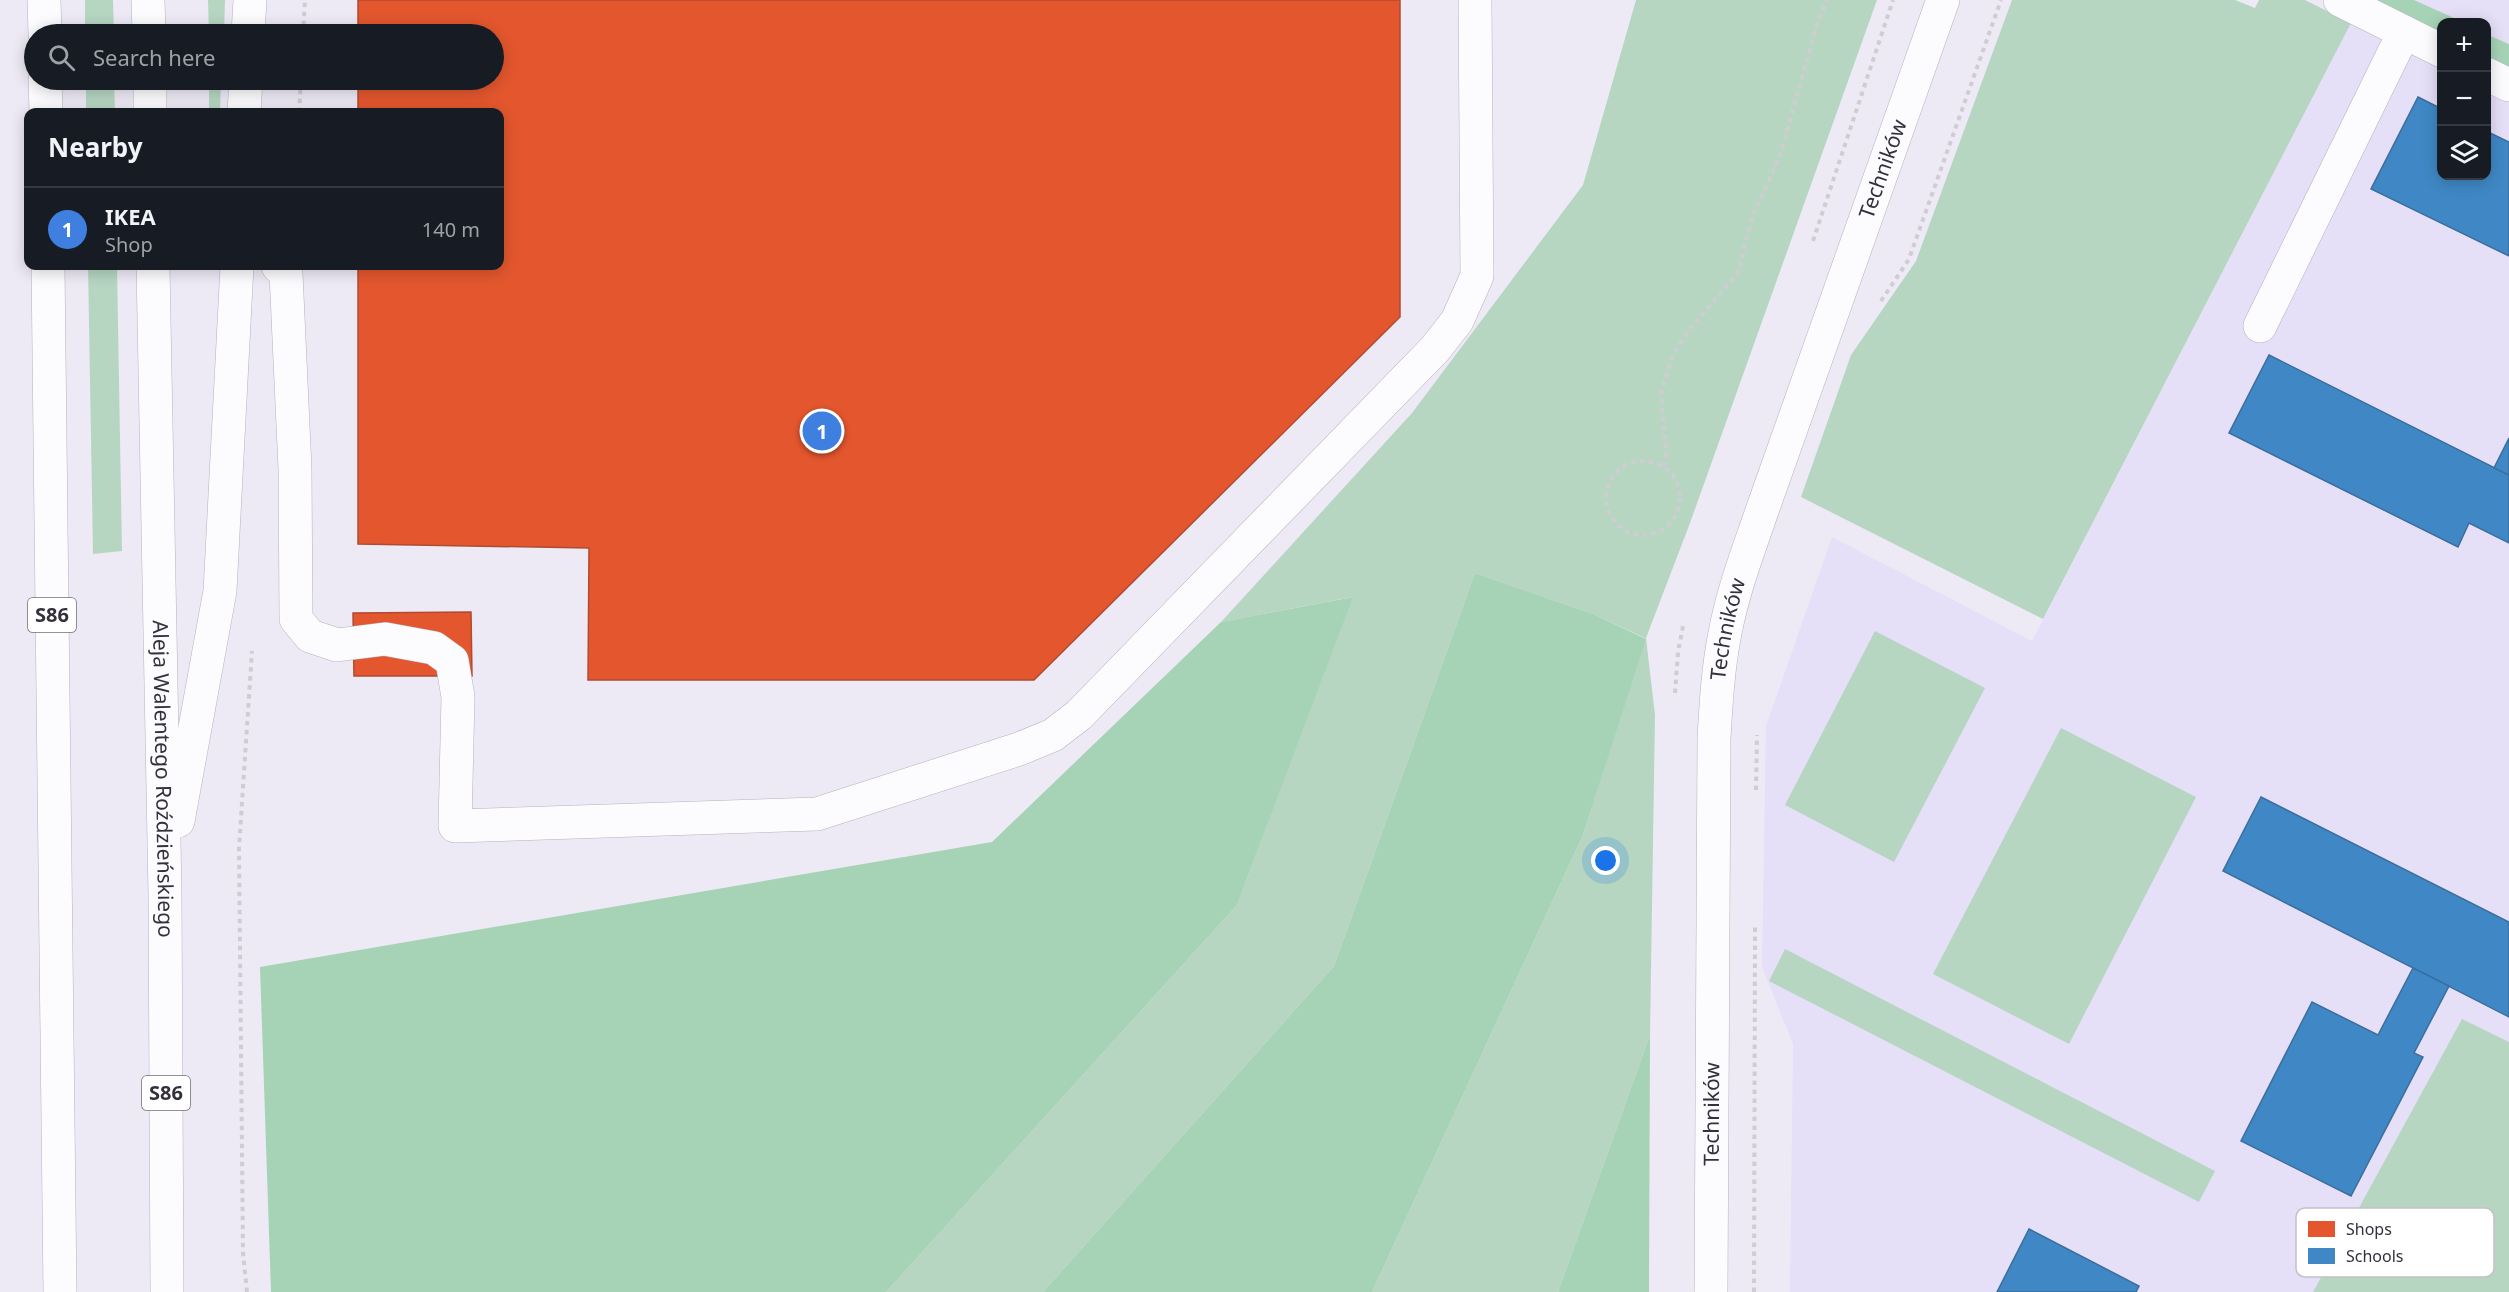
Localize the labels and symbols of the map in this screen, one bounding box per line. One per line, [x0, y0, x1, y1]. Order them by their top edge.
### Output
street label: Techników [1852, 115, 1913, 222]
pin: 1 [802, 408, 842, 454]
street label: Techników [1703, 574, 1751, 681]
road number: S86 [28, 598, 76, 632]
street label: Aleja Walentego Roździeńskiego [147, 620, 180, 938]
your location [1591, 846, 1620, 875]
street label: Techników [1697, 1062, 1725, 1166]
road number: S86 [142, 1076, 190, 1110]
legend [2296, 1208, 2494, 1277]
text: Shops [2346, 1218, 2392, 1240]
text: Schools [2346, 1245, 2404, 1267]

